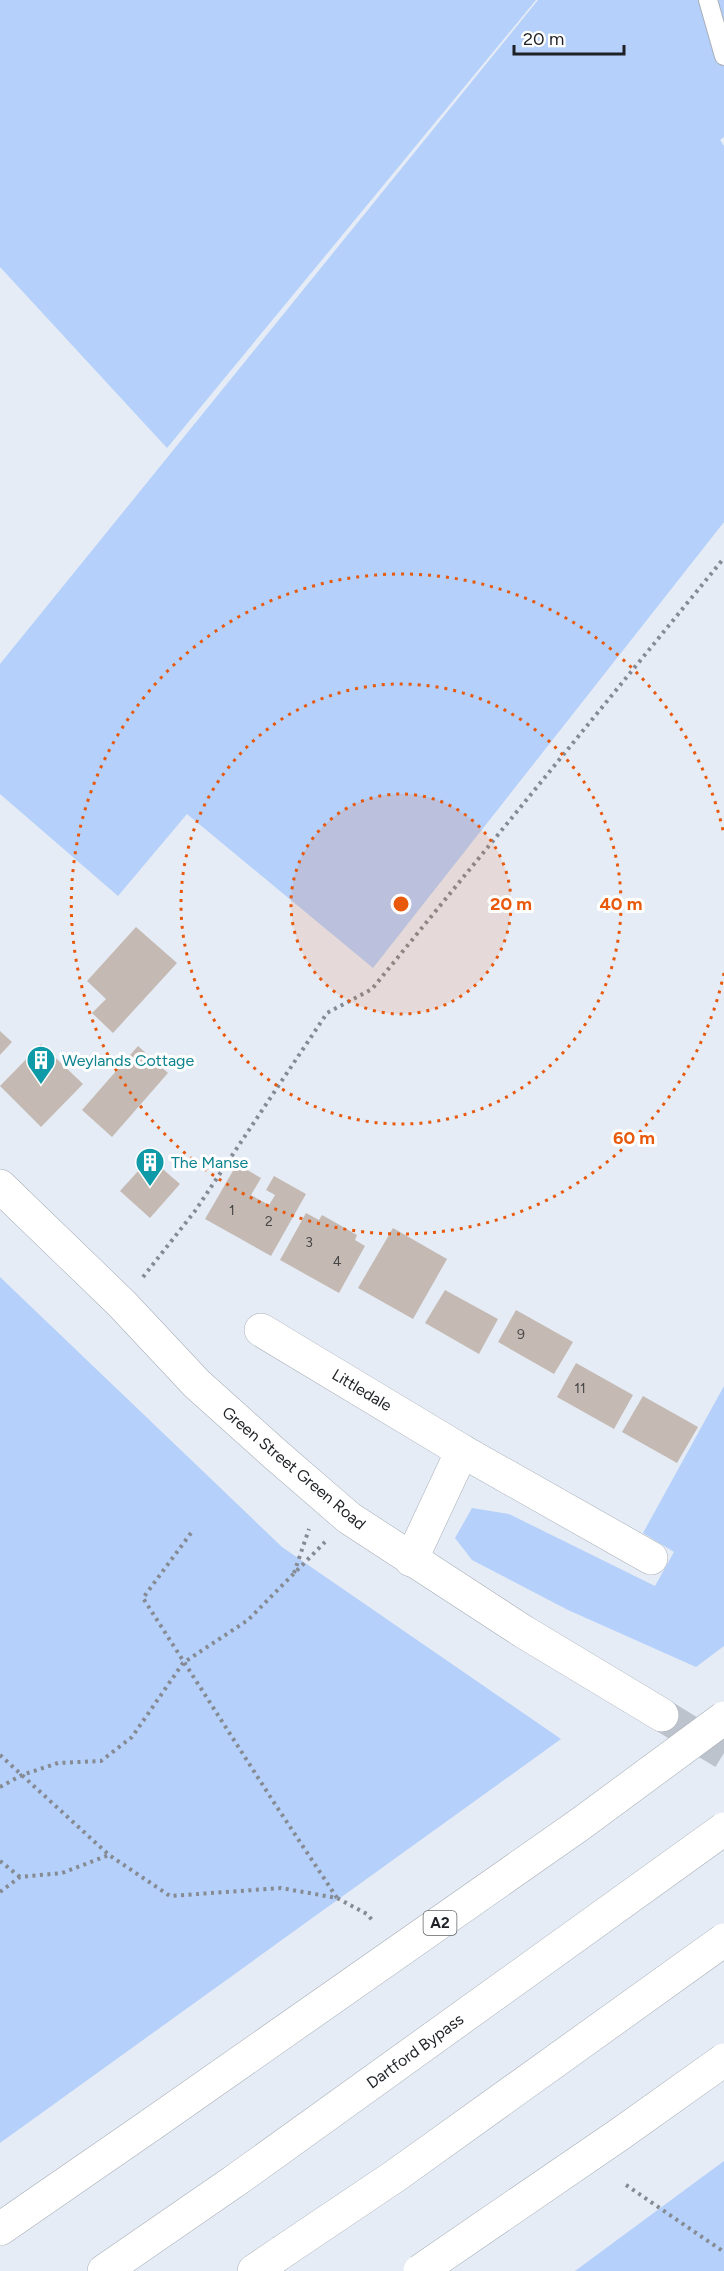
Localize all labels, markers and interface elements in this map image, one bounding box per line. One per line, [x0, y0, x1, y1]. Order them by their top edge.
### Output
scale bar [514, 18, 624, 56]
text: 20 m [523, 28, 564, 50]
text: 20 m [490, 893, 532, 915]
text: 40 m [599, 893, 643, 915]
centre of rings [391, 894, 411, 914]
building icon: Weylands Cottage [25, 1044, 57, 1086]
place label: Weylands Cottage [62, 1051, 194, 1070]
text: 60 m [613, 1127, 655, 1149]
building icon: The Manse [134, 1146, 166, 1188]
place label: The Manse [171, 1153, 249, 1172]
house number: 1 [229, 1202, 235, 1219]
house number: 2 [265, 1213, 273, 1230]
house number: 3 [305, 1234, 313, 1251]
house number: 4 [333, 1253, 342, 1270]
house number: 9 [517, 1326, 525, 1343]
street label: Littledale [329, 1365, 395, 1415]
house number: 11 [574, 1380, 586, 1397]
street label: Green Street Green Road [218, 1402, 370, 1534]
road number: A2 [424, 1911, 456, 1935]
street label: Dartford Bypass [363, 2009, 467, 2093]

